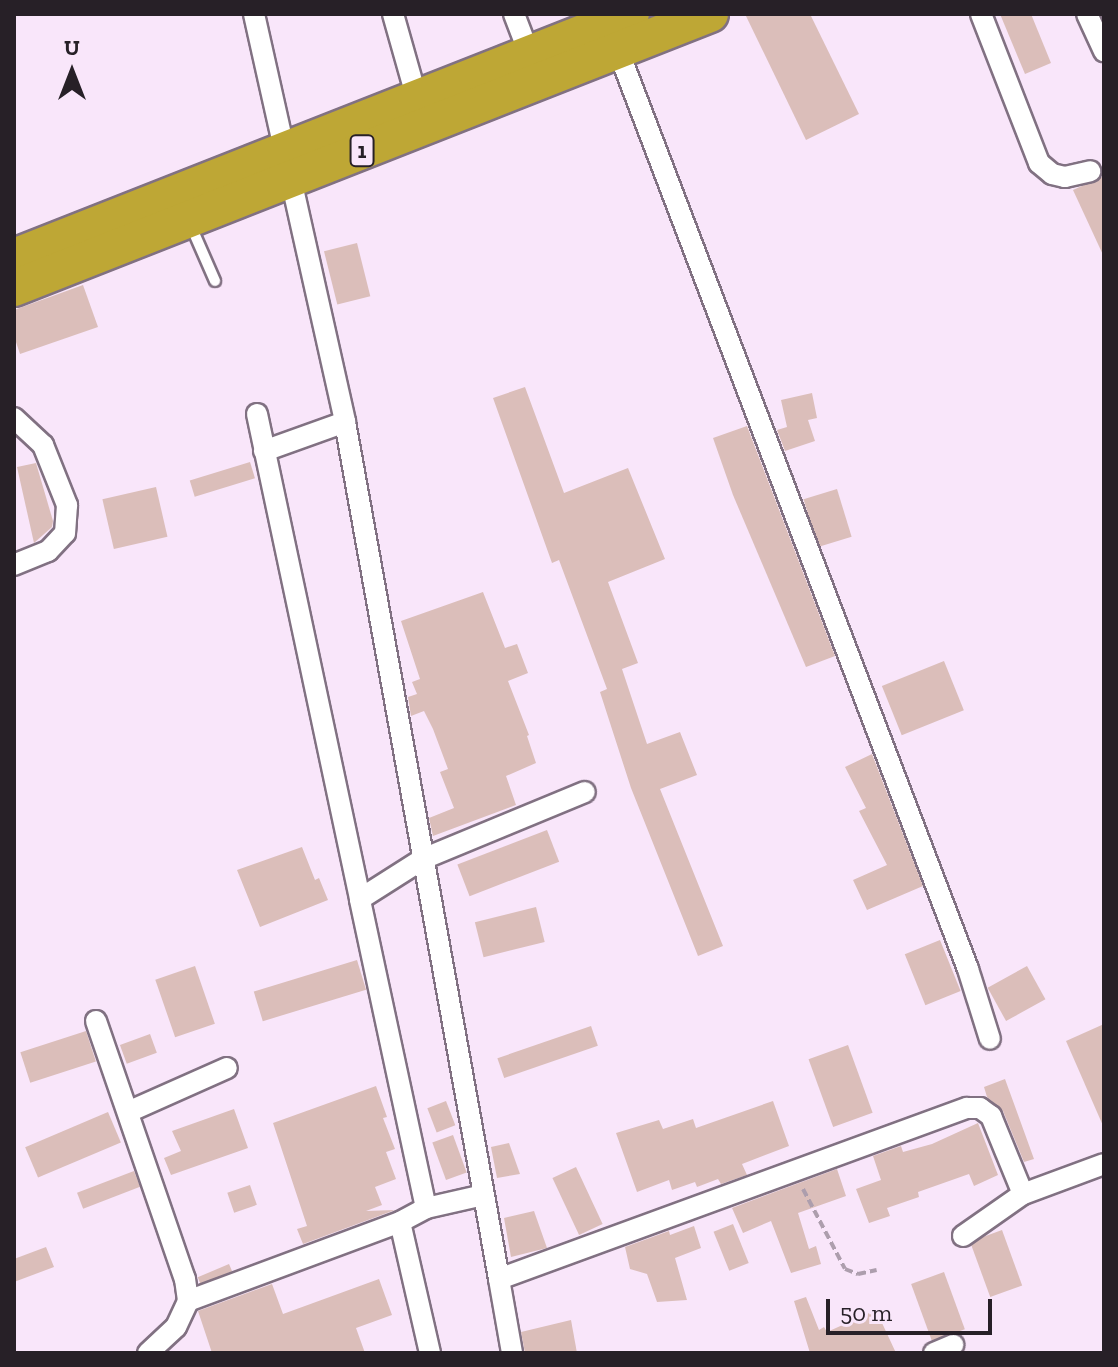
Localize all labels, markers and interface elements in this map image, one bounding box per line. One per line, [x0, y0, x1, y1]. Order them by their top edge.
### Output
north arrow [32, 32, 112, 112]
text: U [64, 34, 80, 61]
road number: 1 [348, 133, 376, 169]
scale bar [830, 1283, 996, 1333]
text: 50 m [840, 1298, 892, 1327]

